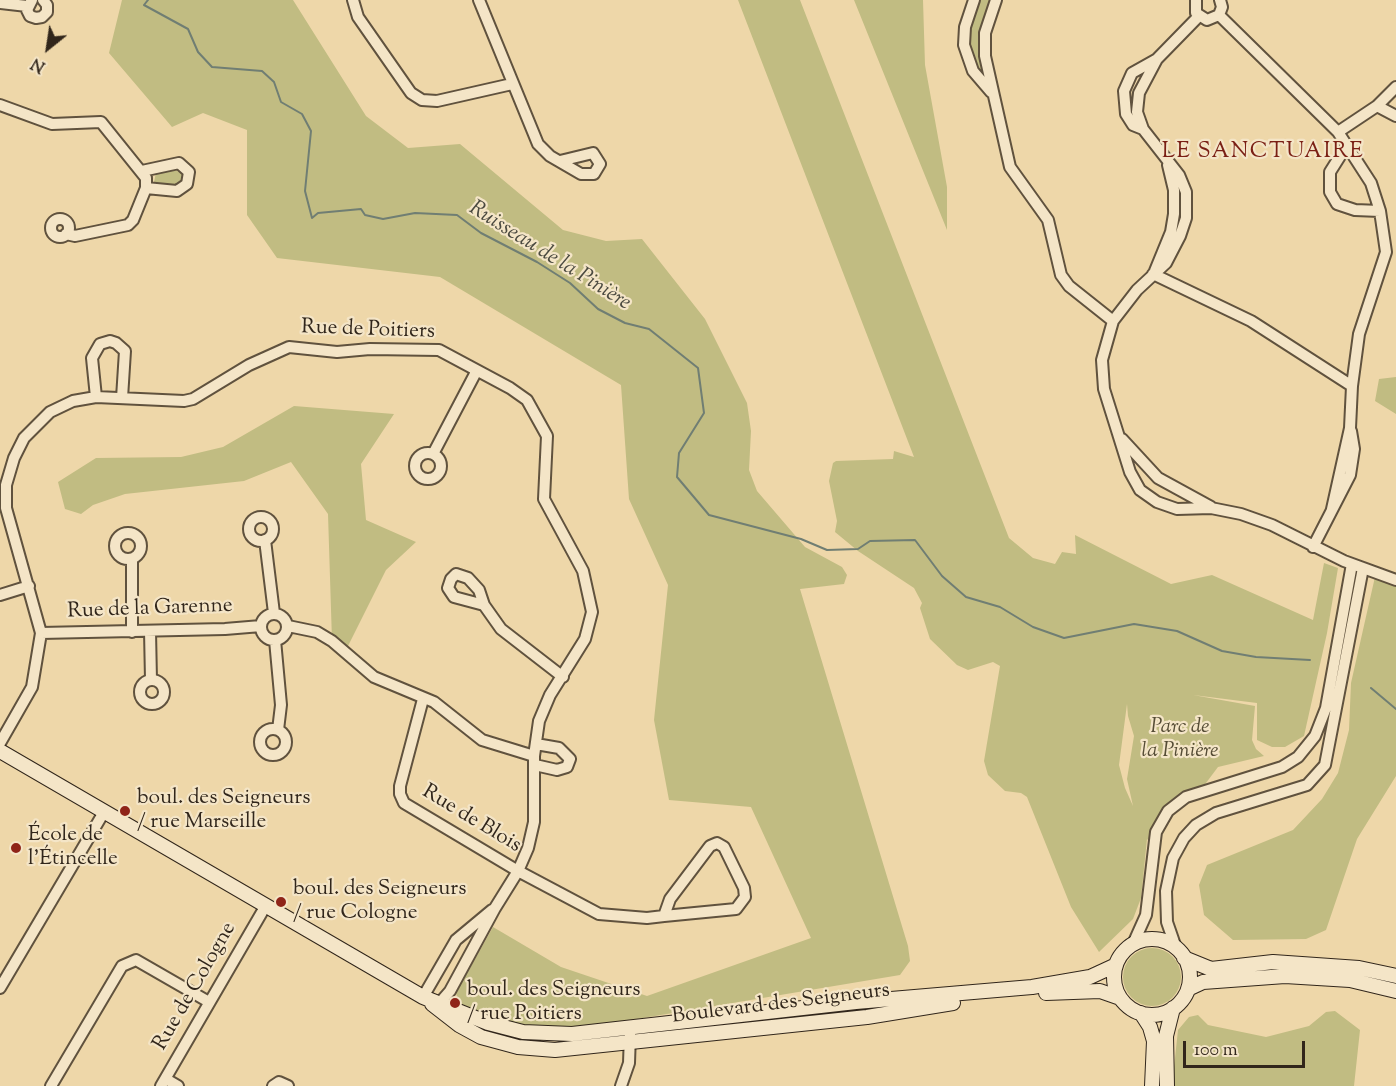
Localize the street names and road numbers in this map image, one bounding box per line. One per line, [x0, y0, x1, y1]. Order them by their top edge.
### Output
street label: Rue de Poitiers [301, 316, 435, 346]
street label: Rue de la Garenne [67, 595, 233, 625]
street label: Rue de Blois [417, 781, 525, 859]
street label: Rue de Cologne [149, 918, 243, 1056]
street label: Boulevard des Seigneurs [671, 979, 891, 1031]

